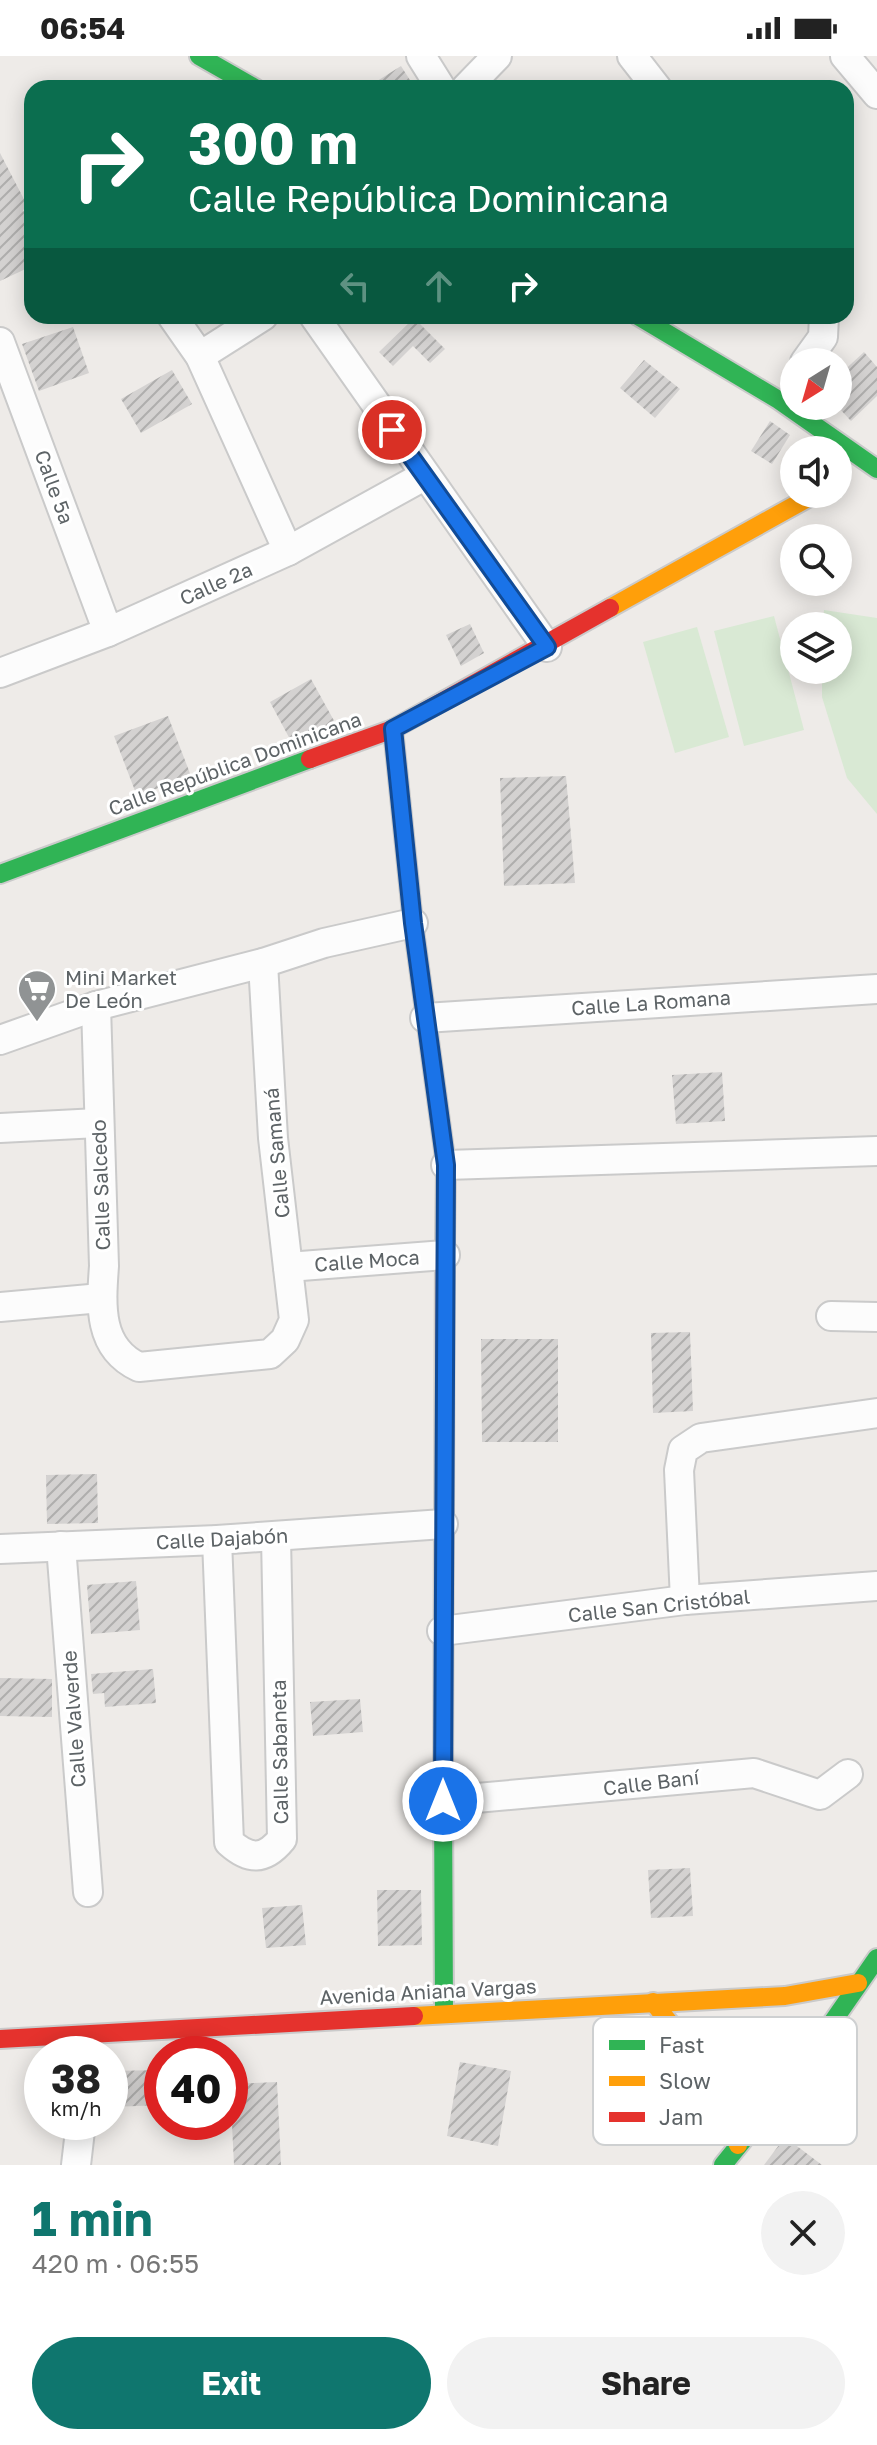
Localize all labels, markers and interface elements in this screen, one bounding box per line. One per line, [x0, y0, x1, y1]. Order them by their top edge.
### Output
text: 06:54 [40, 10, 125, 46]
text: 300 m [188, 109, 358, 176]
icon: right [56, 112, 160, 216]
text: Calle República Dominicana [188, 177, 669, 220]
icon: left [333, 264, 377, 308]
icon: ahead [417, 264, 461, 308]
icon: right [501, 264, 545, 308]
north arrow [780, 348, 852, 420]
map controls [780, 348, 852, 684]
pin [358, 396, 426, 464]
icon: arrive [370, 408, 414, 452]
button: sound [780, 436, 852, 508]
street label: Calle 5ª [30, 446, 79, 527]
button: search [780, 524, 852, 596]
street label: Calle 2ª [176, 556, 256, 610]
button: layers [780, 612, 852, 684]
street label: Calle República Dominicana [105, 706, 364, 820]
place label: Mini Market De León [65, 965, 177, 1012]
supermarket icon: Mini Market De León [16, 968, 58, 1023]
street label: Calle La Romana [570, 984, 732, 1020]
street label: Calle Samaná [258, 1087, 294, 1219]
street label: Calle Salcedo [86, 1119, 114, 1251]
street label: Calle Moca [313, 1244, 420, 1276]
street label: Calle Dajabón [155, 1523, 289, 1553]
street label: Calle San Cristóbal [567, 1584, 751, 1626]
street label: Calle Valverde [56, 1650, 90, 1788]
street label: Calle Sabaneta [266, 1679, 292, 1825]
position arrow [401, 1759, 485, 1843]
street label: Calle Baní [602, 1764, 702, 1800]
street label: Avenida Aniana Vargas [319, 1973, 537, 2009]
legend [593, 2017, 857, 2145]
text: Fast [659, 2031, 705, 2058]
speed limit sign: 40 [144, 2036, 248, 2140]
text: 38 [51, 2054, 101, 2102]
text: Slow [659, 2067, 711, 2094]
text: km/h [51, 2096, 101, 2120]
text: Jam [659, 2103, 703, 2130]
text: 1 min [32, 2189, 153, 2247]
button: close [761, 2191, 845, 2275]
text: 420 m · 06:55 [32, 2248, 199, 2279]
button: Exit [32, 2337, 431, 2429]
button: Share [447, 2337, 845, 2429]

